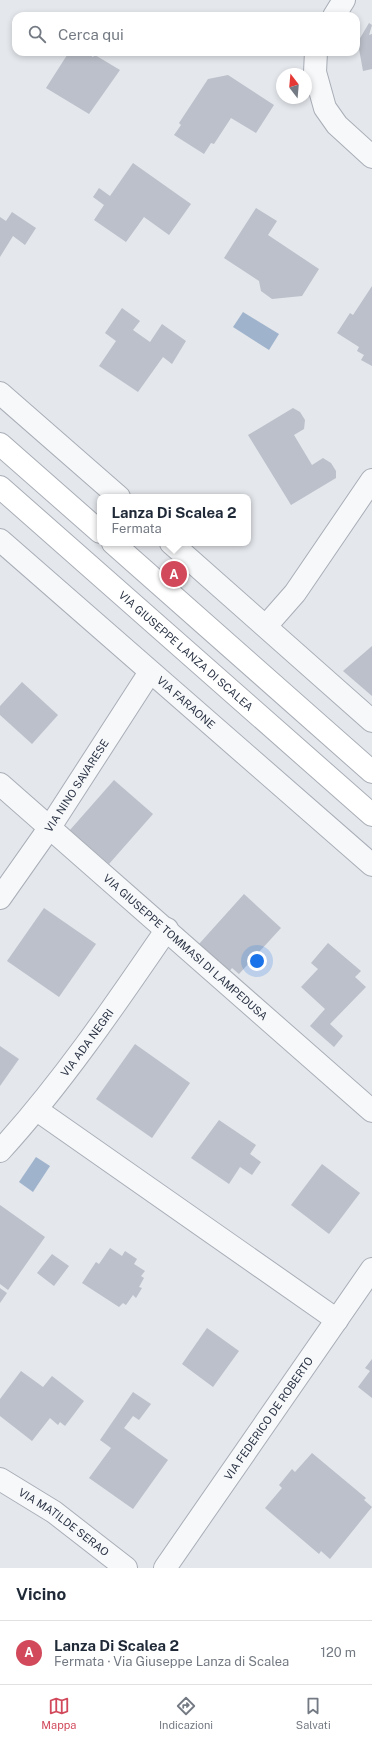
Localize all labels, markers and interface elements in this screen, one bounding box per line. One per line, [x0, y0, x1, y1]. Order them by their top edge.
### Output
search box [12, 12, 360, 56]
icon: search [26, 23, 48, 45]
text: Cerca qui [58, 26, 124, 43]
north arrow [276, 68, 312, 104]
popup [97, 494, 251, 546]
text: Lanza Di Scalea 2 [112, 504, 237, 521]
text: Fermata [112, 521, 162, 536]
pin: A [161, 559, 187, 589]
street label: VIA GIUSEPPE LANZA DI SCALEA [117, 589, 256, 713]
street label: VIA FARAONE [155, 674, 217, 731]
street label: VIA NINO SAVARESE [42, 737, 111, 834]
street label: VIA GIUSEPPE TOMMASI DI LAMPEDUSA [101, 872, 270, 1022]
your location [247, 951, 267, 971]
street label: VIA ADA NEGRI [58, 1007, 116, 1079]
street label: VIA FEDERICO DE ROBERTO [222, 1355, 315, 1482]
street label: VIA MATILDE SERAO [16, 1486, 111, 1558]
text: Vicino [16, 1584, 66, 1604]
text: Lanza Di Scalea 2 [54, 1637, 179, 1654]
text: A [24, 1645, 34, 1660]
text: 120 m [321, 1645, 356, 1660]
text: Fermata · Via Giuseppe Lanza di Scalea [54, 1654, 289, 1669]
tab: Mappa [41, 1695, 76, 1731]
tab: Indicazioni [159, 1695, 213, 1731]
tab: Salvati [296, 1695, 331, 1731]

